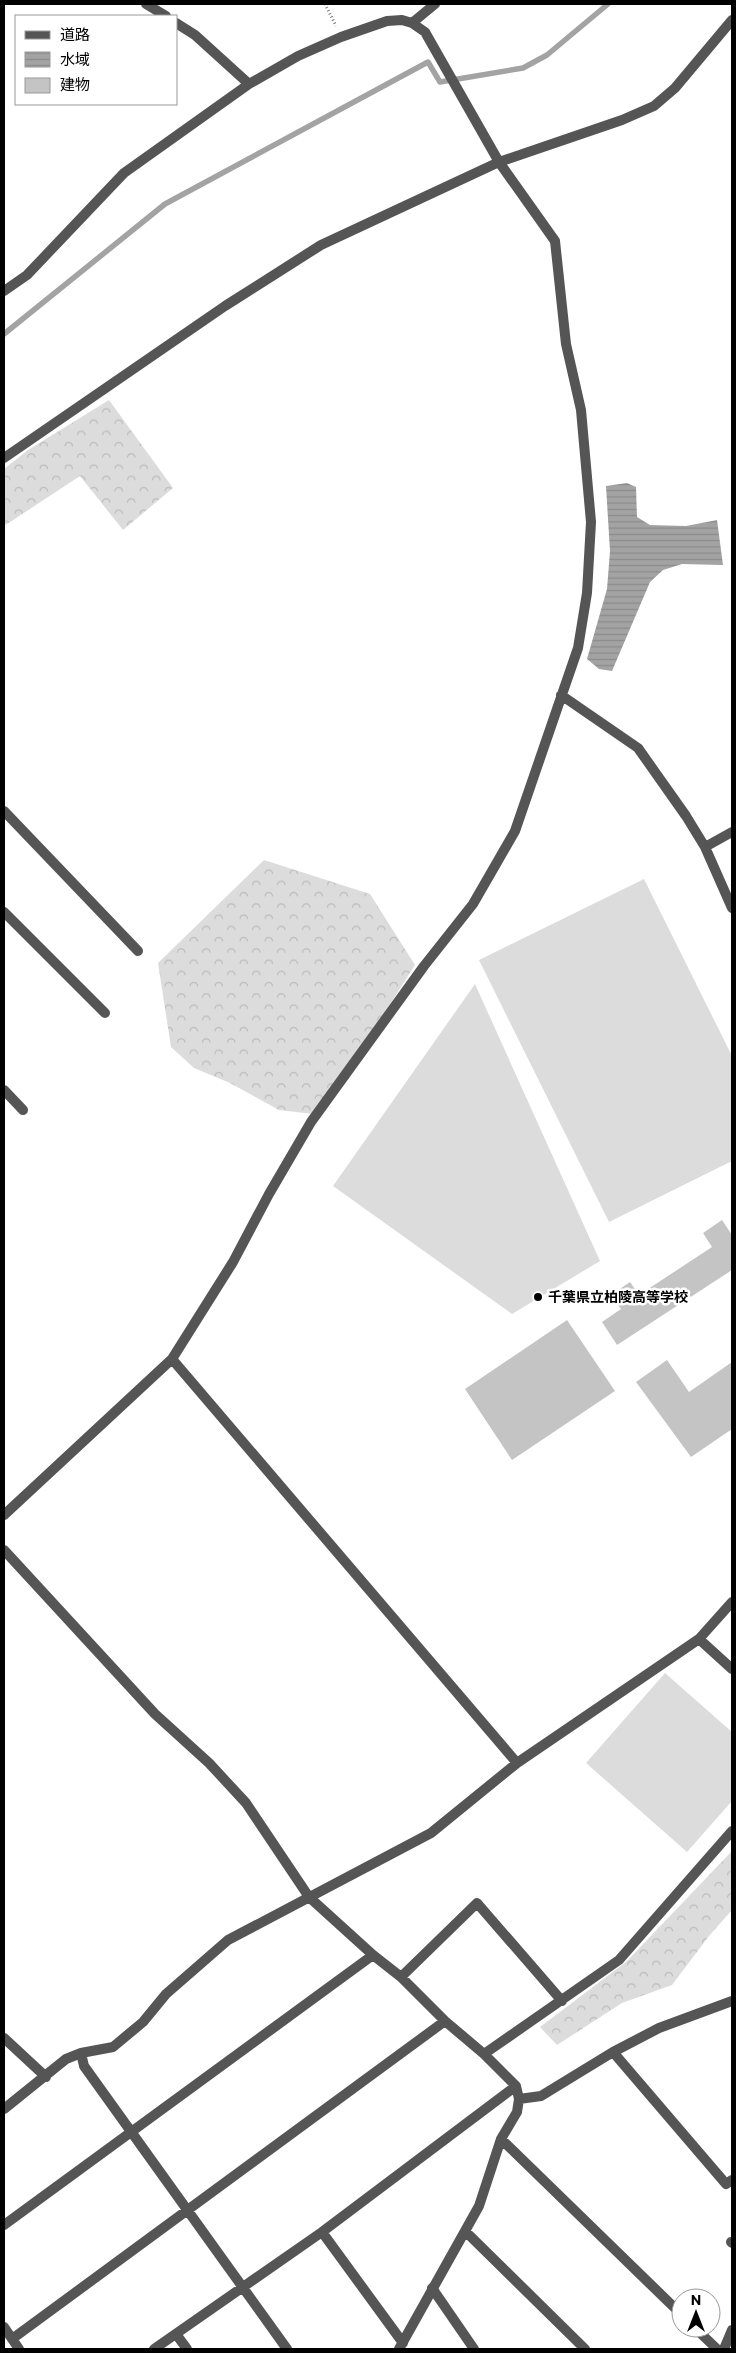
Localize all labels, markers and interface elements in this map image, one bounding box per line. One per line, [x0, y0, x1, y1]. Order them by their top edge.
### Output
legend [15, 15, 178, 105]
text: 道路 [60, 25, 90, 43]
text: 水域 [60, 50, 90, 68]
text: 建物 [60, 75, 90, 93]
place label: 千葉県立柏陵高等学校 [548, 1288, 688, 1305]
marker: 千葉県立柏陵高等学校 [532, 1291, 544, 1303]
north arrow [671, 2288, 721, 2338]
text: N [691, 2291, 701, 2308]

